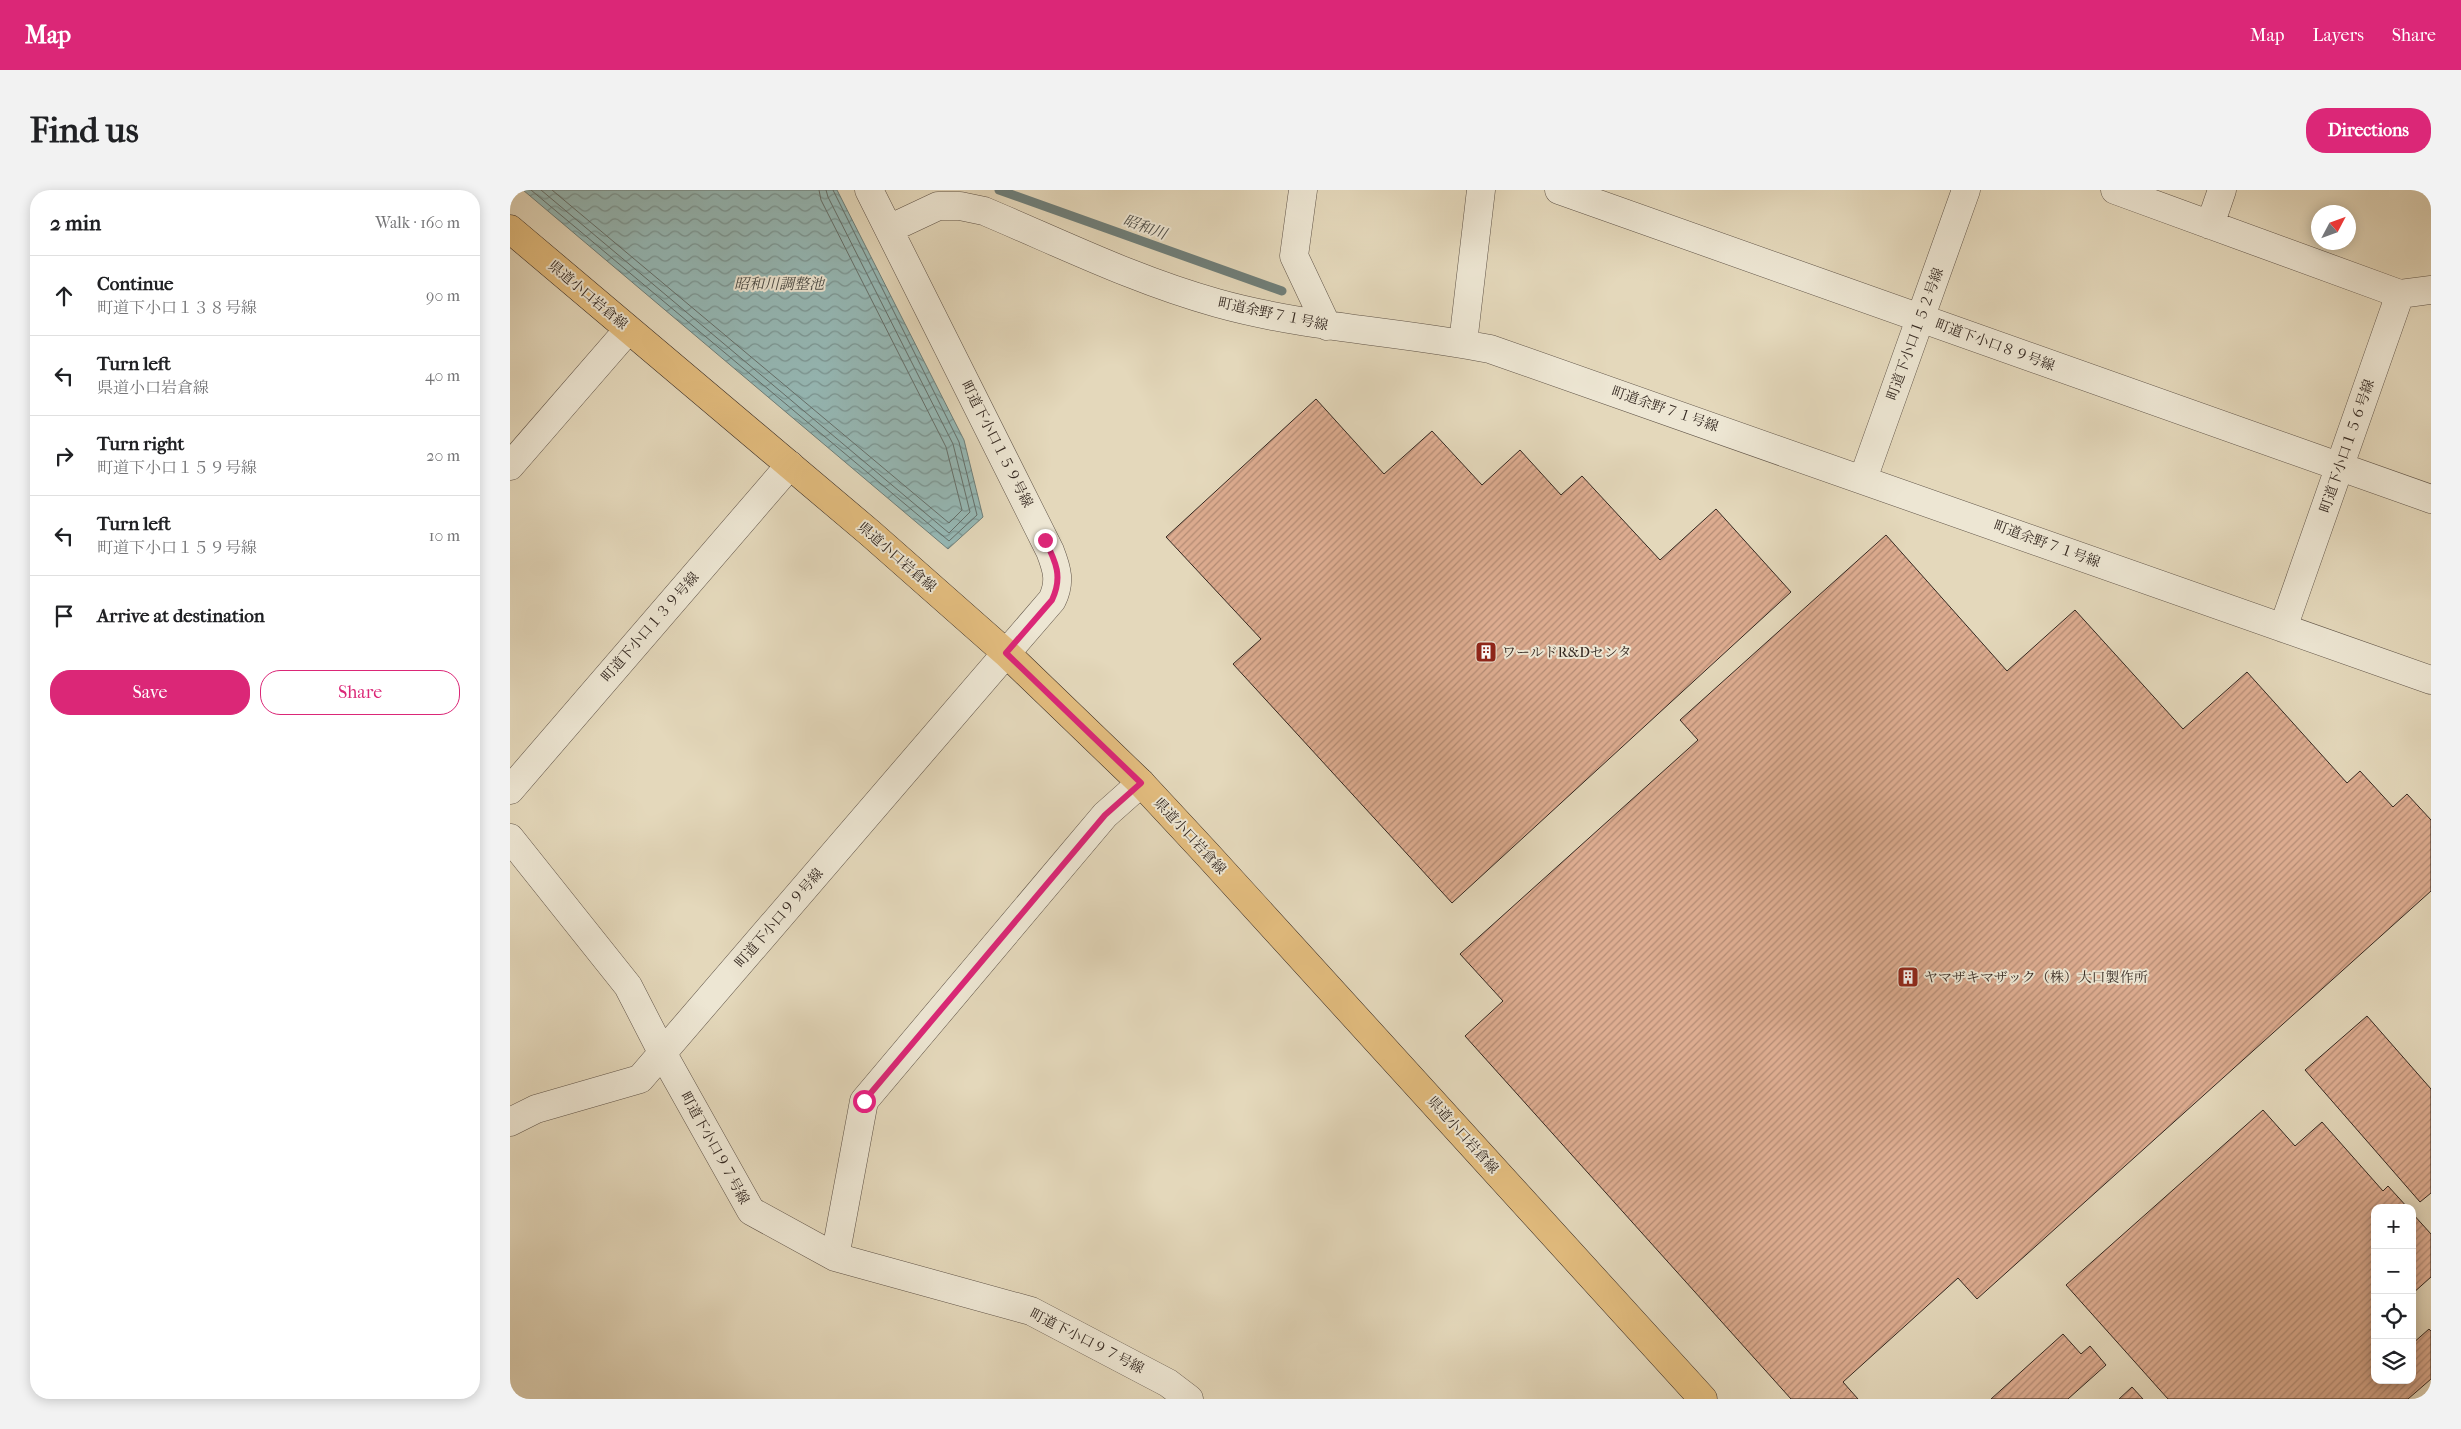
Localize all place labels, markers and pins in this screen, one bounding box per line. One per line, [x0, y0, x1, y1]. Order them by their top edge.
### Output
building icon: ワールドR&Dセンタ [1474, 640, 1498, 664]
place label: ワールドR&Dセンタ [1502, 644, 1632, 661]
building icon: ヤマザキマザック（株）大口製作所 [1896, 965, 1920, 989]
place label: ヤマザキマザック（株）大口製作所 [1924, 969, 2148, 986]

